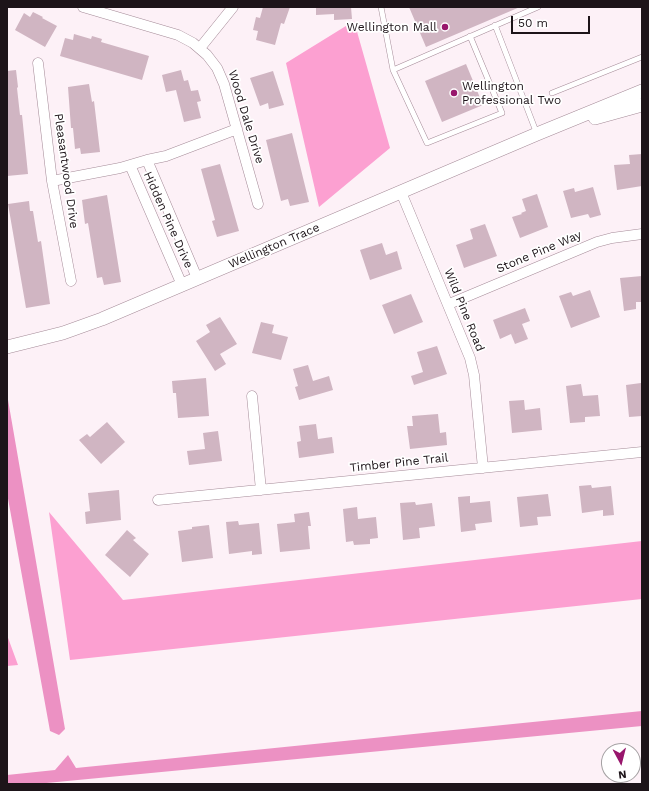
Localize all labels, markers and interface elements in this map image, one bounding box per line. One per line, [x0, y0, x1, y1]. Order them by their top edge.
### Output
scale bar [513, 8, 592, 34]
text: 50 m [518, 16, 548, 30]
place label: Wellington Mall [347, 20, 437, 34]
marker: Wellington Mall [440, 22, 450, 32]
street label: Wood Dale Drive [225, 68, 267, 166]
place label: Wellington Professional Two [462, 79, 561, 107]
marker: Wellington Professional Two [449, 88, 459, 98]
street label: Pleasantwood Drive [51, 113, 81, 229]
street label: Hidden Pine Drive [140, 169, 196, 271]
street label: Wellington Trace [226, 220, 322, 272]
street label: Stone Pine Way [494, 228, 584, 276]
street label: Wild Pine Road [441, 266, 487, 354]
street label: Timber Pine Trail [349, 451, 449, 475]
north arrow [601, 743, 641, 783]
text: N [618, 767, 627, 781]

